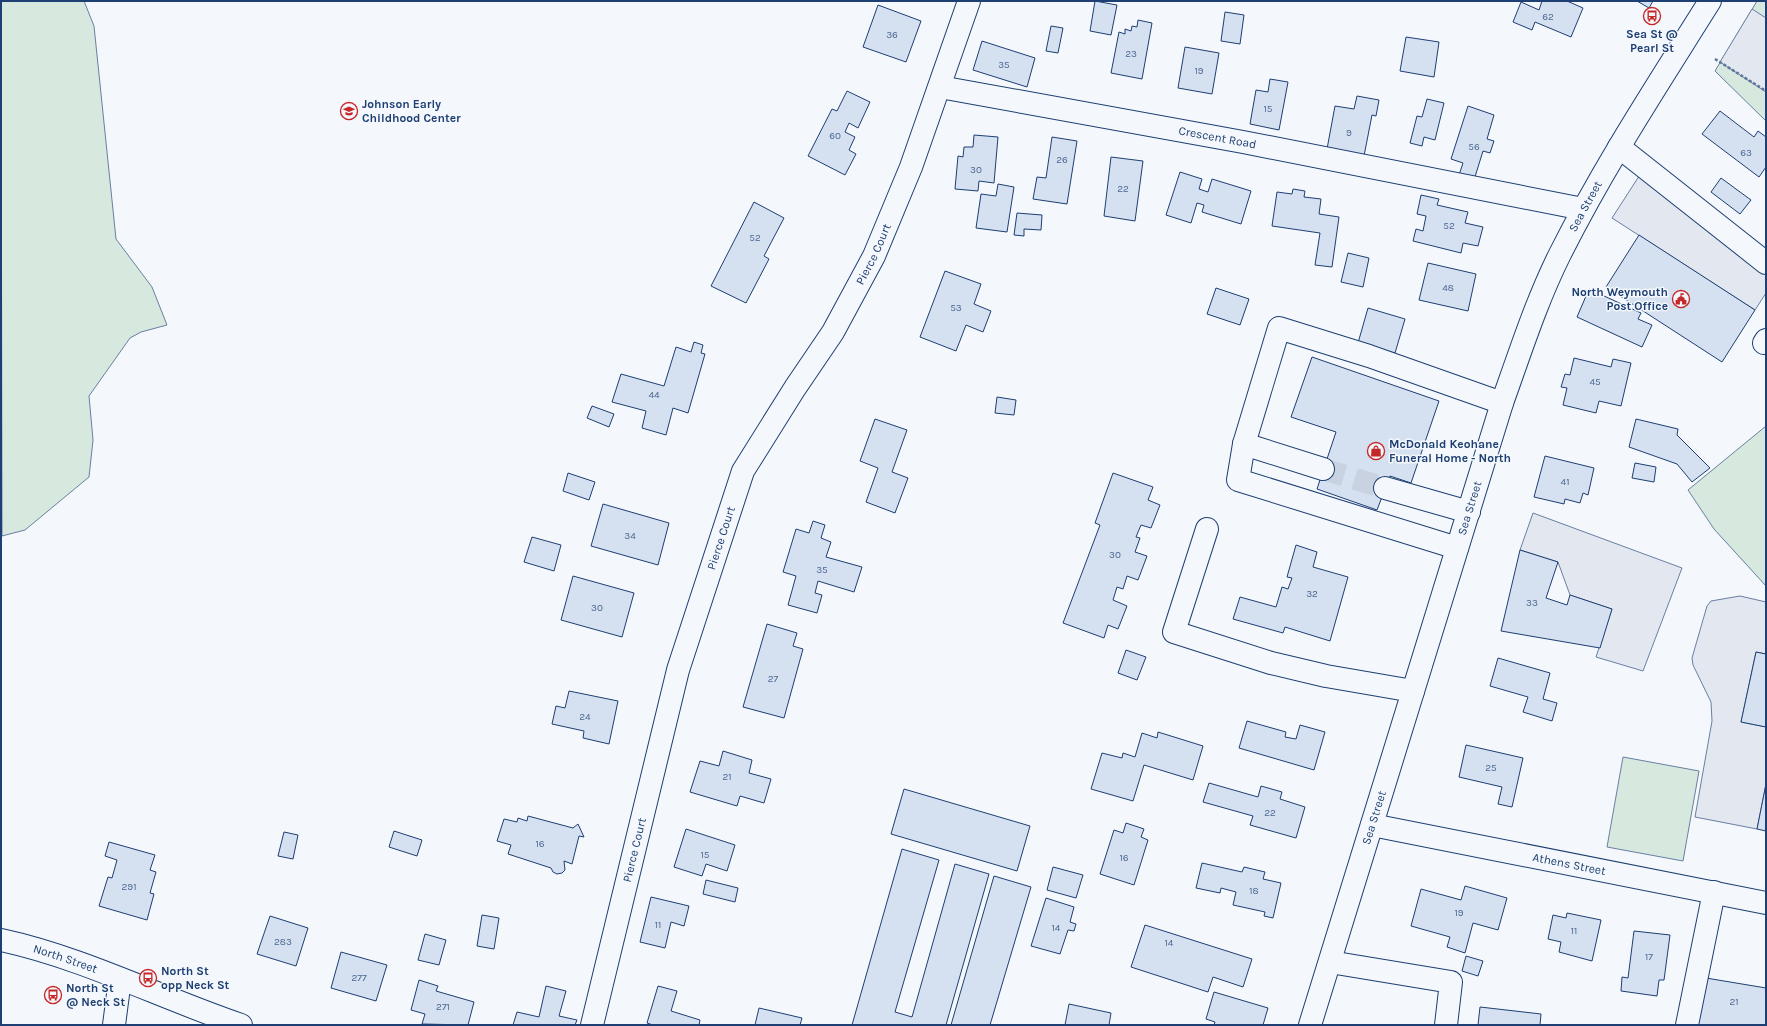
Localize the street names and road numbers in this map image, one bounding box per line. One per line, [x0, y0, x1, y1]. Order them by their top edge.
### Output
street label: Crescent Road [1177, 123, 1258, 151]
street label: Sea Street [1566, 178, 1605, 234]
street label: Pierce Court [853, 221, 894, 287]
street label: Sea Street [1455, 479, 1485, 537]
street label: Pierce Court [704, 504, 738, 572]
street label: Sea Street [1359, 788, 1389, 846]
street label: Pierce Court [620, 816, 649, 884]
street label: Athens Street [1531, 850, 1607, 878]
street label: North Street [32, 941, 100, 976]

